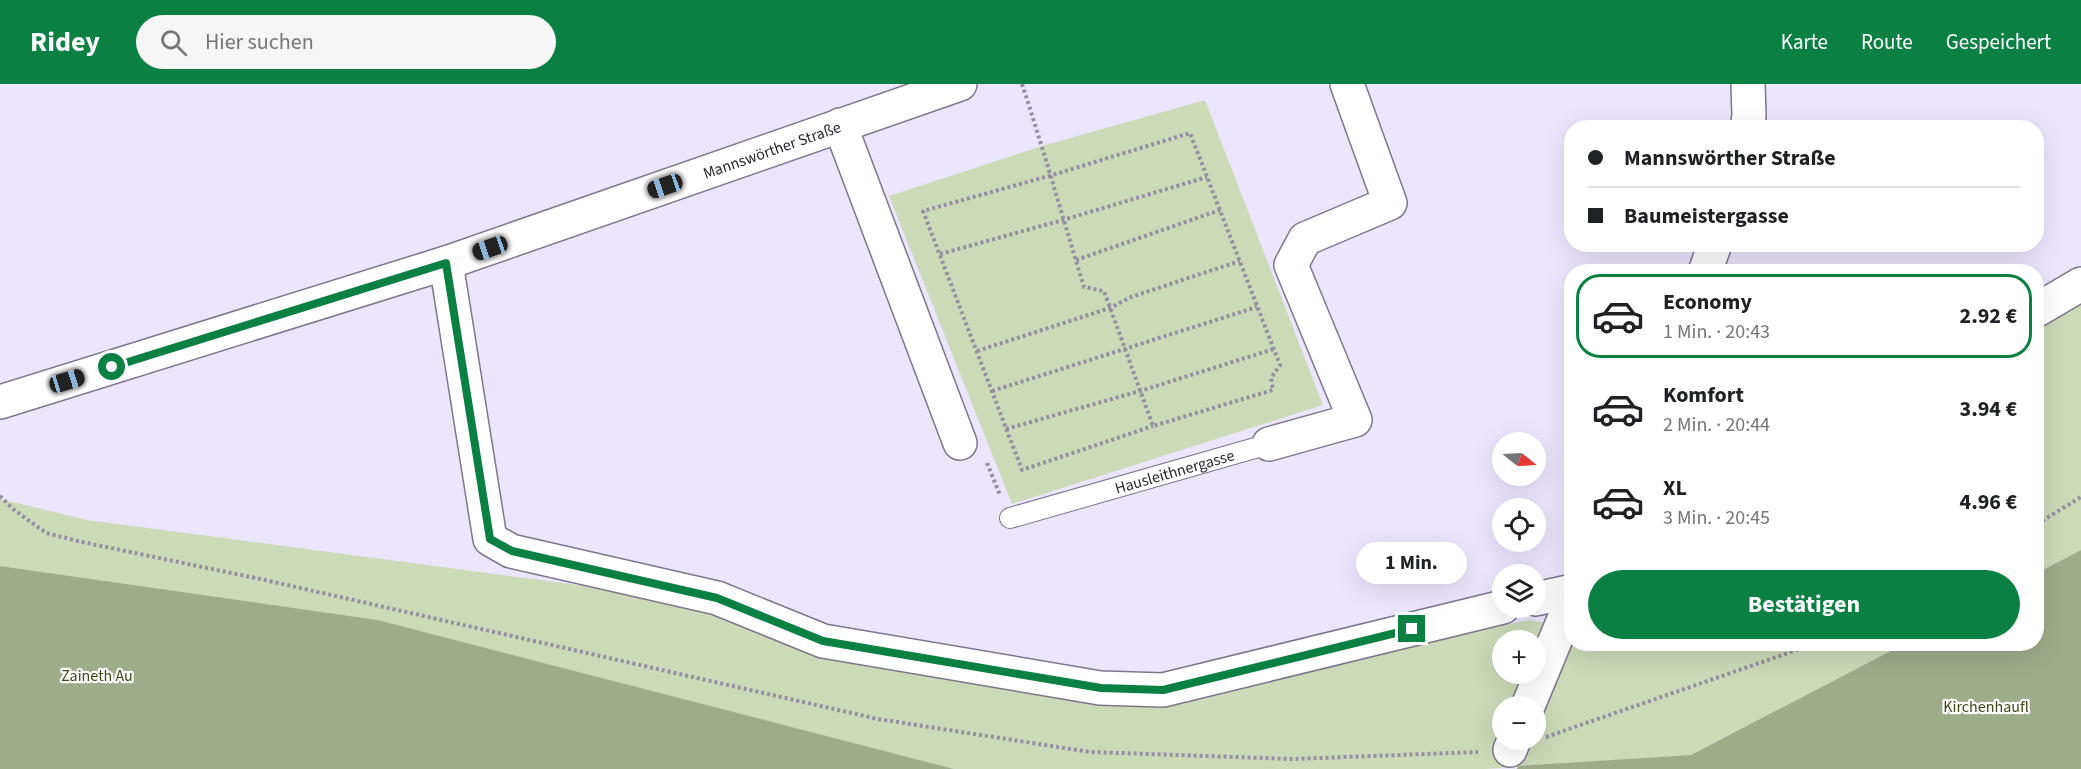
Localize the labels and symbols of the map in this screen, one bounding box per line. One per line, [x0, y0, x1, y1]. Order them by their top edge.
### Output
street label: Mannswörther Straße [700, 116, 844, 185]
car [645, 172, 685, 200]
car [470, 234, 510, 262]
route start [98, 353, 125, 380]
car [47, 367, 87, 395]
north arrow [1492, 432, 1546, 486]
street label: Hausleithnergasse [1112, 444, 1237, 500]
callout: 1 Min. [1356, 542, 1468, 584]
route end [1398, 615, 1425, 642]
park label: Zaineth Au [61, 665, 133, 687]
park label: Kirchenhaufl [1943, 696, 2029, 718]

